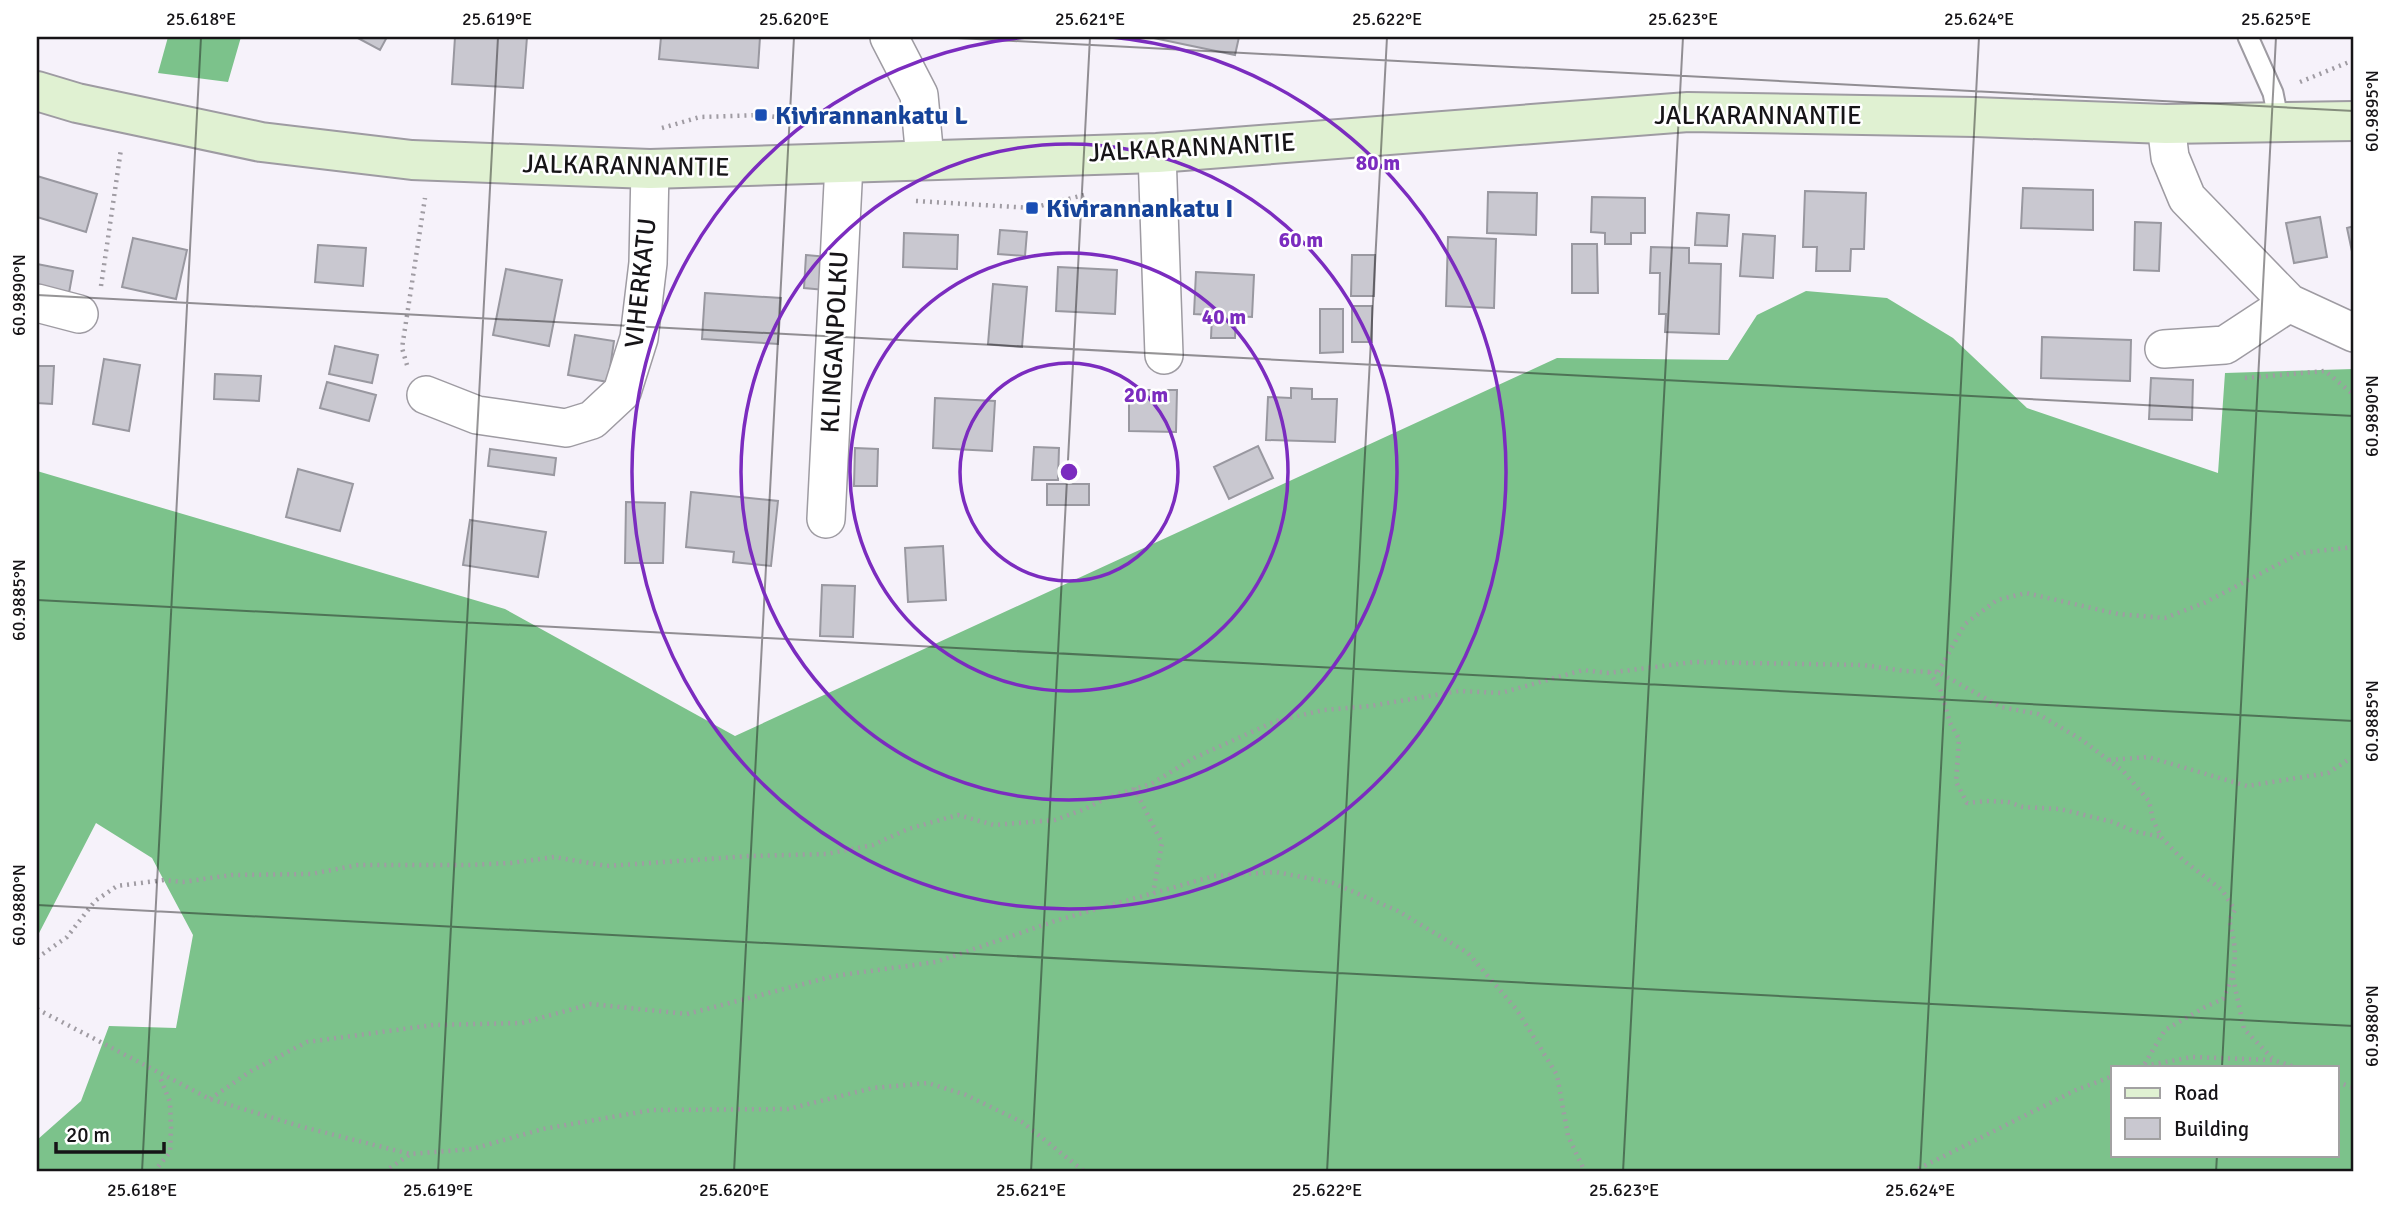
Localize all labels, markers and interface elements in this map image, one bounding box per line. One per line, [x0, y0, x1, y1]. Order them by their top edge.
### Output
text: 25.618°E [166, 8, 236, 30]
text: 25.619°E [462, 8, 532, 30]
text: 25.620°E [759, 8, 829, 30]
text: 25.621°E [1055, 8, 1125, 30]
text: 25.622°E [1352, 8, 1422, 30]
text: 25.623°E [1648, 8, 1718, 30]
text: 25.624°E [1944, 8, 2014, 30]
text: 25.625°E [2241, 8, 2311, 30]
text: 60.9895°N [2361, 70, 2383, 152]
place label: Kivirannankatu L [775, 100, 968, 132]
street label: JALKARANNANTIE [1654, 100, 1862, 132]
marker: Kivirannankatu L [753, 107, 769, 123]
street label: JALKARANNANTIE [1088, 127, 1296, 169]
street label: JALKARANNANTIE [522, 148, 730, 184]
text: 80 m [1356, 150, 1400, 176]
place label: Kivirannankatu I [1046, 193, 1233, 225]
marker: Kivirannankatu I [1024, 200, 1040, 216]
street label: VIHERKATU [618, 217, 664, 350]
text: 60 m [1279, 227, 1323, 253]
street label: KLINGANPOLKU [814, 250, 856, 434]
text: 60.9890°N [8, 254, 30, 336]
text: 40 m [1202, 304, 1246, 330]
text: 60.9890°N [2361, 375, 2383, 457]
text: 20 m [1124, 382, 1168, 408]
centre of rings [1057, 460, 1081, 484]
text: 60.9885°N [8, 559, 30, 641]
text: 60.9885°N [2361, 680, 2383, 762]
text: 60.9880°N [8, 864, 30, 946]
text: 60.9880°N [2361, 985, 2383, 1067]
legend [2111, 1066, 2338, 1156]
text: Road [2174, 1080, 2219, 1106]
scale bar [56, 1111, 164, 1155]
text: Building [2174, 1116, 2249, 1142]
text: 20 m [66, 1122, 110, 1148]
text: 25.618°E [107, 1179, 177, 1201]
text: 25.619°E [403, 1179, 473, 1201]
text: 25.620°E [699, 1179, 769, 1201]
text: 25.621°E [996, 1179, 1066, 1201]
text: 25.622°E [1292, 1179, 1362, 1201]
text: 25.623°E [1589, 1179, 1659, 1201]
text: 25.624°E [1885, 1179, 1955, 1201]

